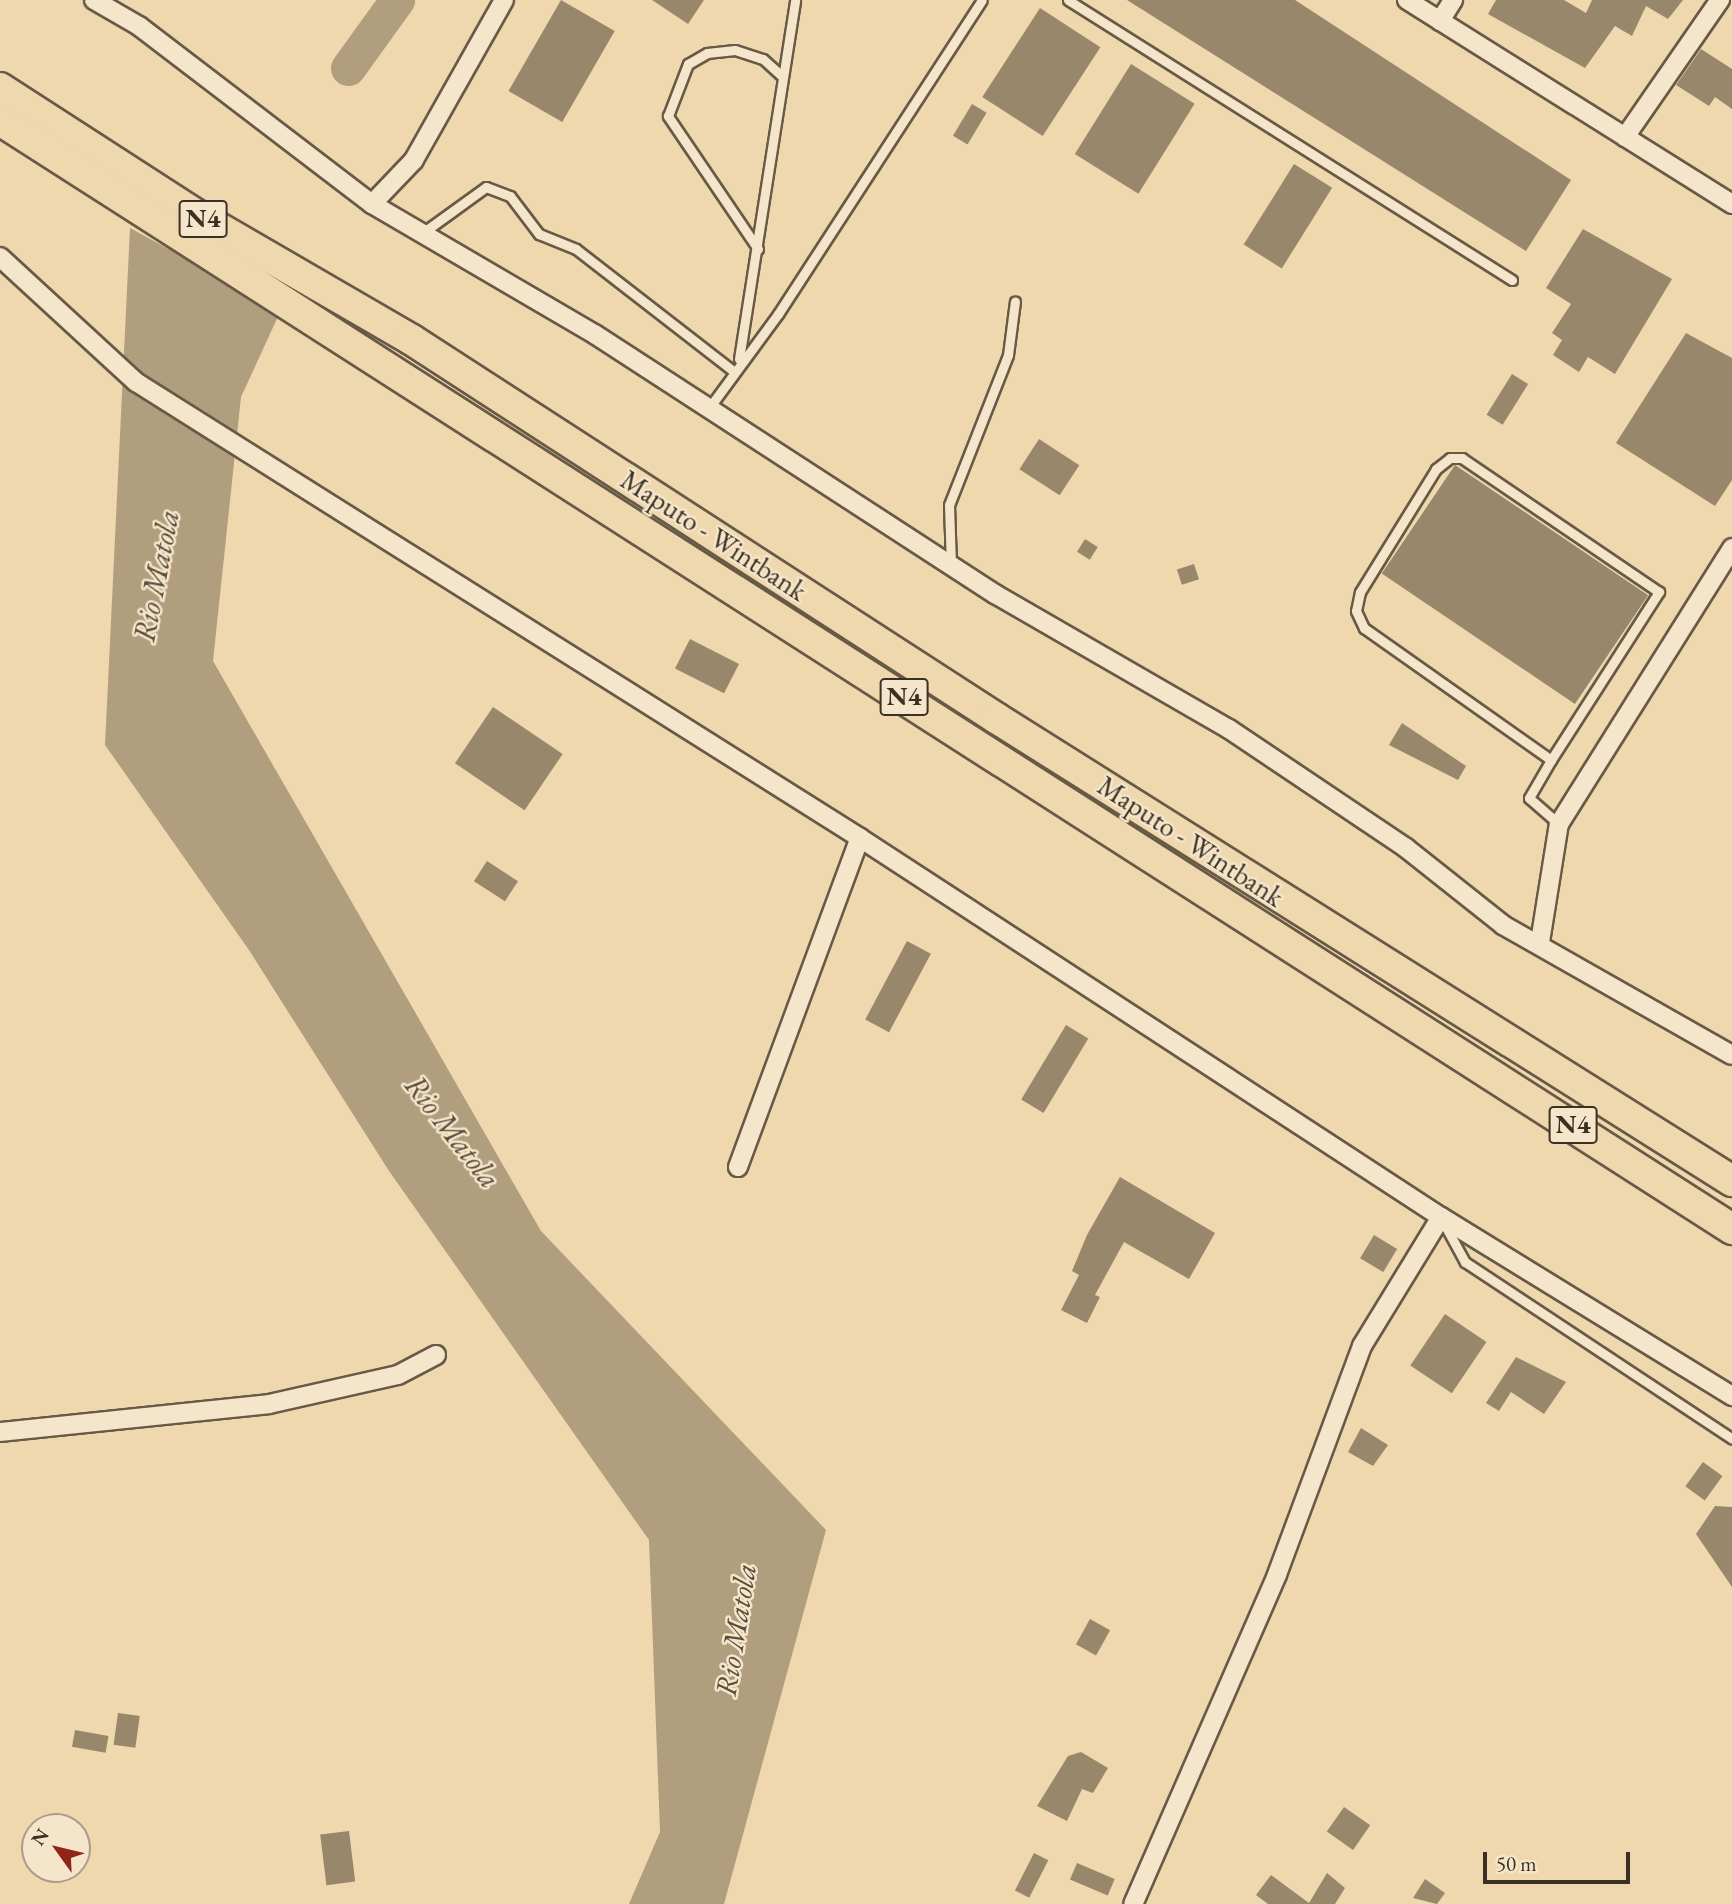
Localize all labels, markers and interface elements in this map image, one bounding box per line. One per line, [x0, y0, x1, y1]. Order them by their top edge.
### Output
road number: N4 [178, 196, 228, 242]
street label: Maputo - Wintbank [615, 462, 813, 608]
water label: Rio Matola [127, 507, 187, 645]
road number: N4 [880, 674, 928, 720]
street label: Maputo - Wintbank [1092, 768, 1290, 914]
water label: Rio Matola [397, 1068, 507, 1196]
road number: N4 [1548, 1102, 1598, 1148]
water label: Rio Matola [708, 1561, 764, 1699]
north arrow [21, 1813, 91, 1883]
text: N [25, 1824, 54, 1850]
scale bar [1487, 1838, 1634, 1882]
text: 50 m [1496, 1850, 1537, 1877]

